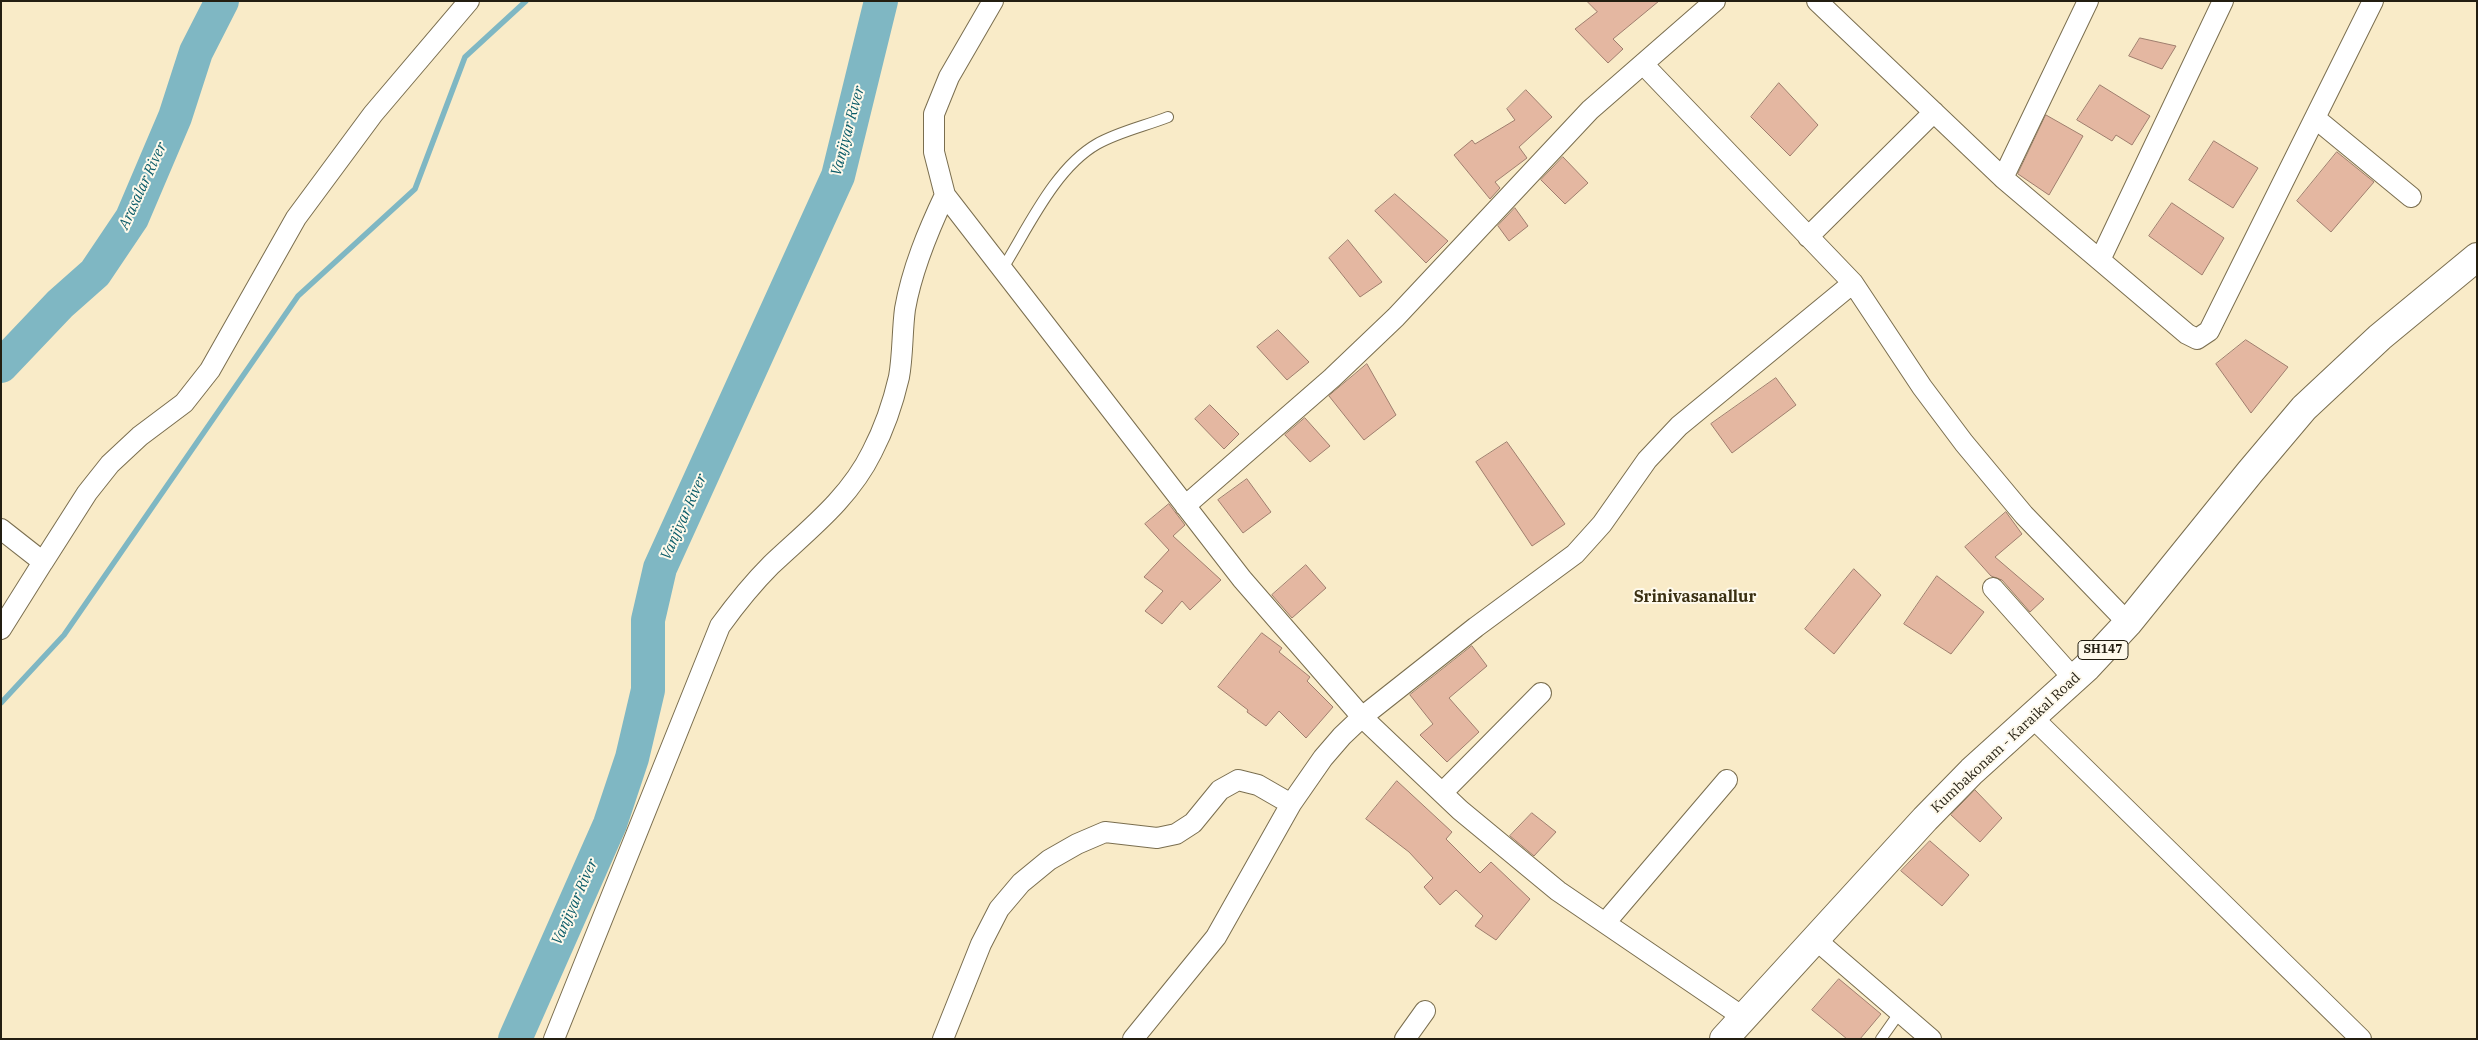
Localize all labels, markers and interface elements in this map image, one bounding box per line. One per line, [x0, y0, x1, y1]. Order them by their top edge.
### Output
water label: Vanjiyar River [827, 84, 869, 178]
water label: Arasalar River [115, 140, 171, 232]
water label: Vanjiyar River [657, 471, 711, 563]
district label: Srinivasanallur [1634, 587, 1756, 607]
road number: SH147 [2078, 640, 2128, 660]
street label: Kumbakonam - Karaikal Road [1928, 669, 2084, 817]
water label: Vanjiyar River [548, 856, 602, 948]

